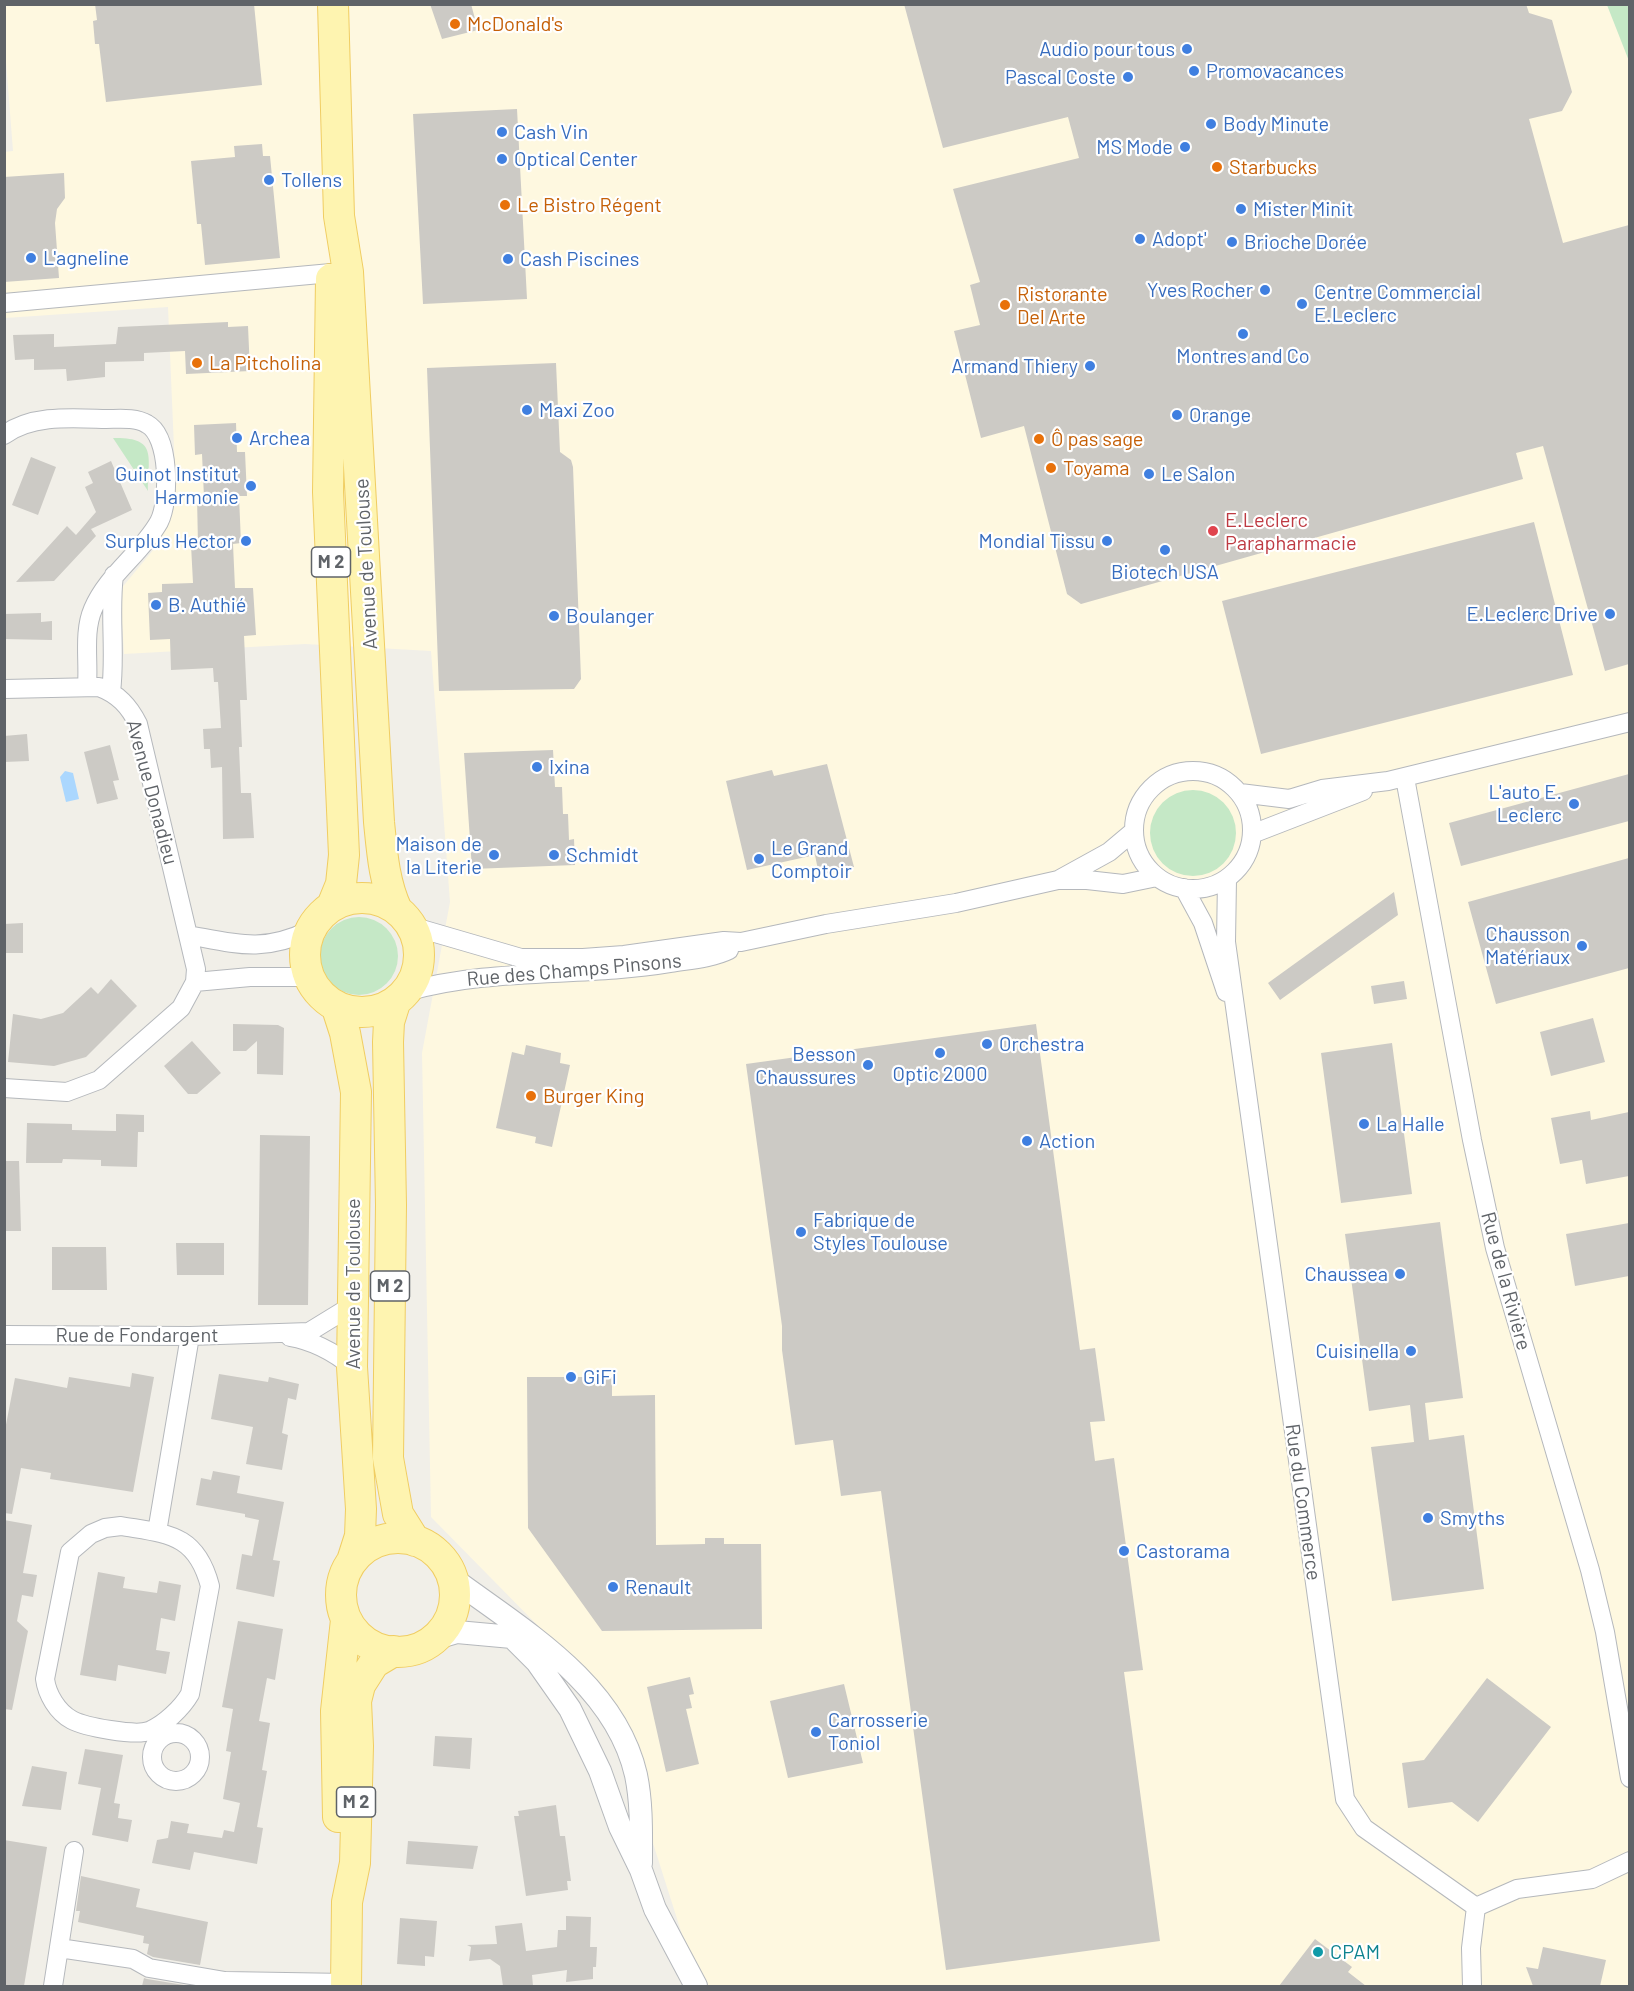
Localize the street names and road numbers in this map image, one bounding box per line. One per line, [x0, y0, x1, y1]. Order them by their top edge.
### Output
street label: Avenue de Toulouse [350, 478, 382, 650]
road number: M 2 [312, 547, 350, 577]
street label: Avenue Donadieu [121, 717, 183, 867]
street label: Rue des Champs Pinsons [466, 949, 682, 991]
street label: Avenue de Toulouse [341, 1198, 365, 1370]
street label: Rue de la Rivière [1476, 1209, 1536, 1353]
road number: M 2 [370, 1271, 410, 1301]
street label: Rue de Fondargent [56, 1323, 218, 1347]
street label: Rue du Commerce [1280, 1422, 1326, 1582]
road number: M 2 [336, 1787, 376, 1817]

